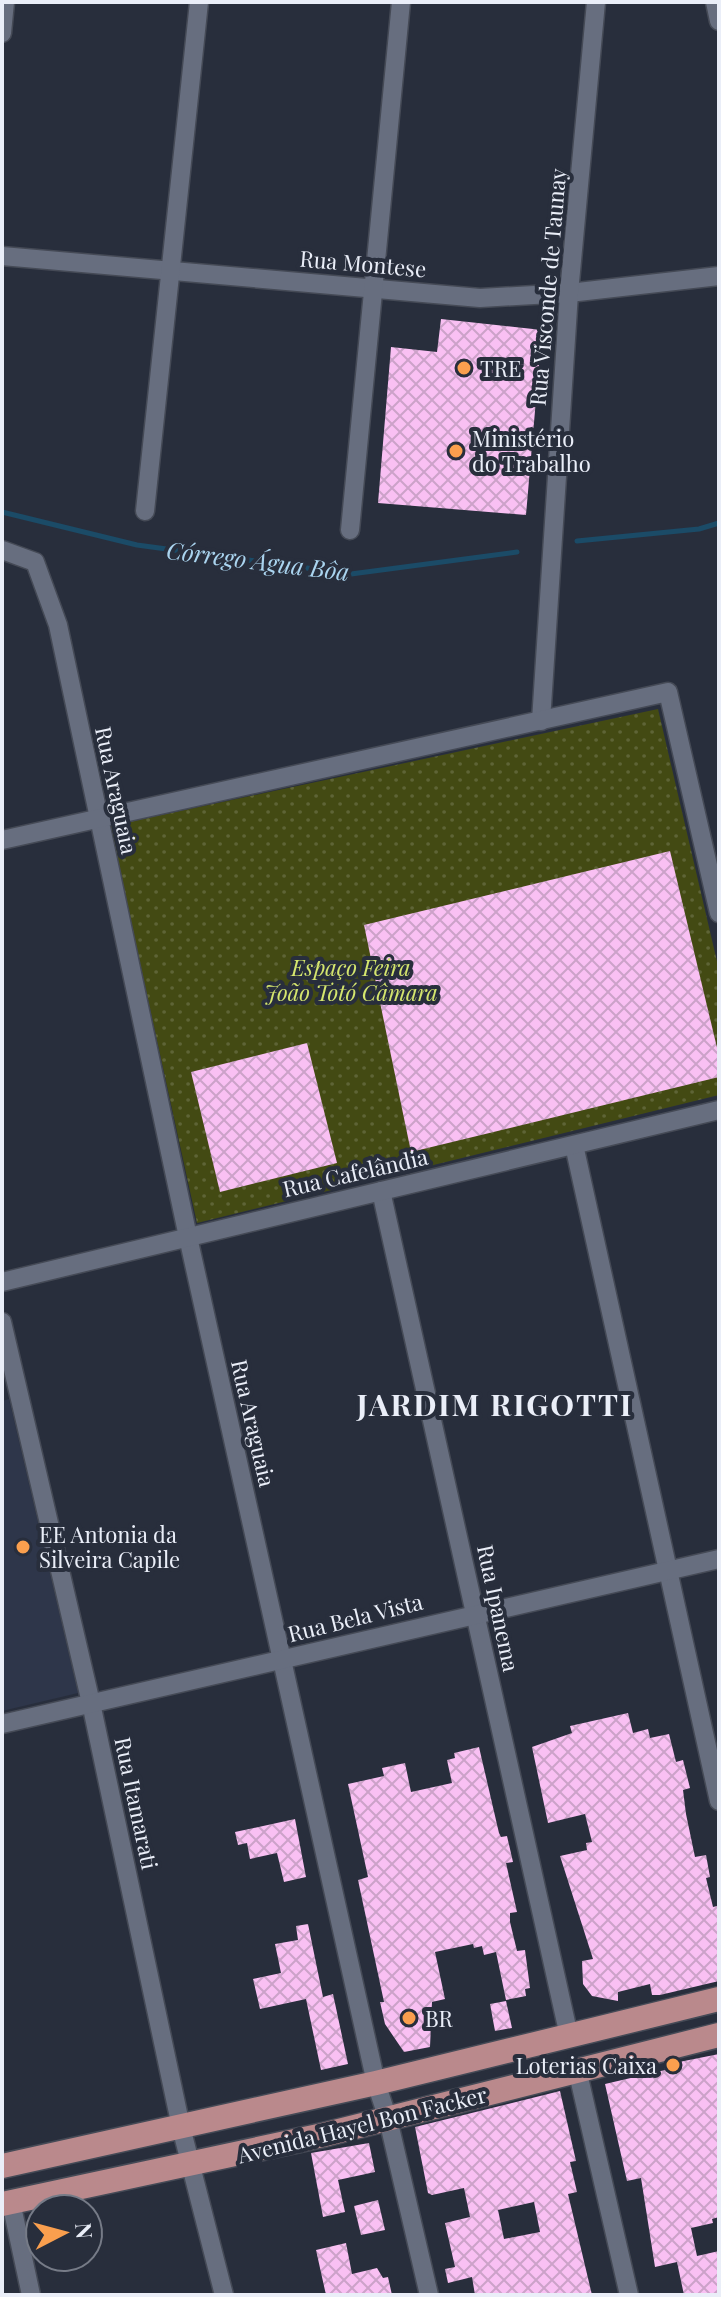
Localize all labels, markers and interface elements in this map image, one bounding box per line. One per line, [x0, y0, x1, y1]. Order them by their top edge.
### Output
street label: Rua Visconde de Taunay [522, 167, 572, 407]
street label: Rua Montese [298, 243, 428, 283]
place label: TRE [480, 353, 521, 383]
marker: TRE [455, 359, 473, 377]
place label: Ministério do Trabalho [472, 423, 591, 478]
marker: Ministério do Trabalho [447, 442, 465, 460]
water label: Córrego Água Bôa [165, 533, 351, 587]
street label: Rua Araguaia [89, 723, 145, 857]
park label: Espaço Feira João Totó Câmara [264, 952, 438, 1007]
street label: Rua Cafelândia [280, 1141, 430, 1203]
street label: Rua Araguaia [225, 1356, 283, 1490]
district label: JARDIM RIGOTTI [356, 1384, 633, 1424]
place label: EE Antonia da Silveira Capile [39, 1519, 180, 1574]
marker: EE Antonia da Silveira Capile [14, 1538, 32, 1556]
street label: Rua Ipanema [471, 1542, 527, 1674]
street label: Rua Bela Vista [284, 1586, 426, 1648]
street label: Rua Itamarati [108, 1734, 166, 1872]
place label: BR [425, 2003, 454, 2033]
marker: BR [400, 2009, 418, 2027]
place label: Loterias Caixa [516, 2050, 657, 2080]
marker: Loterias Caixa [664, 2056, 682, 2074]
street label: Avenida Hayel Bon Facker [233, 2078, 490, 2170]
north arrow [24, 2193, 104, 2273]
text: N [69, 2221, 101, 2240]

